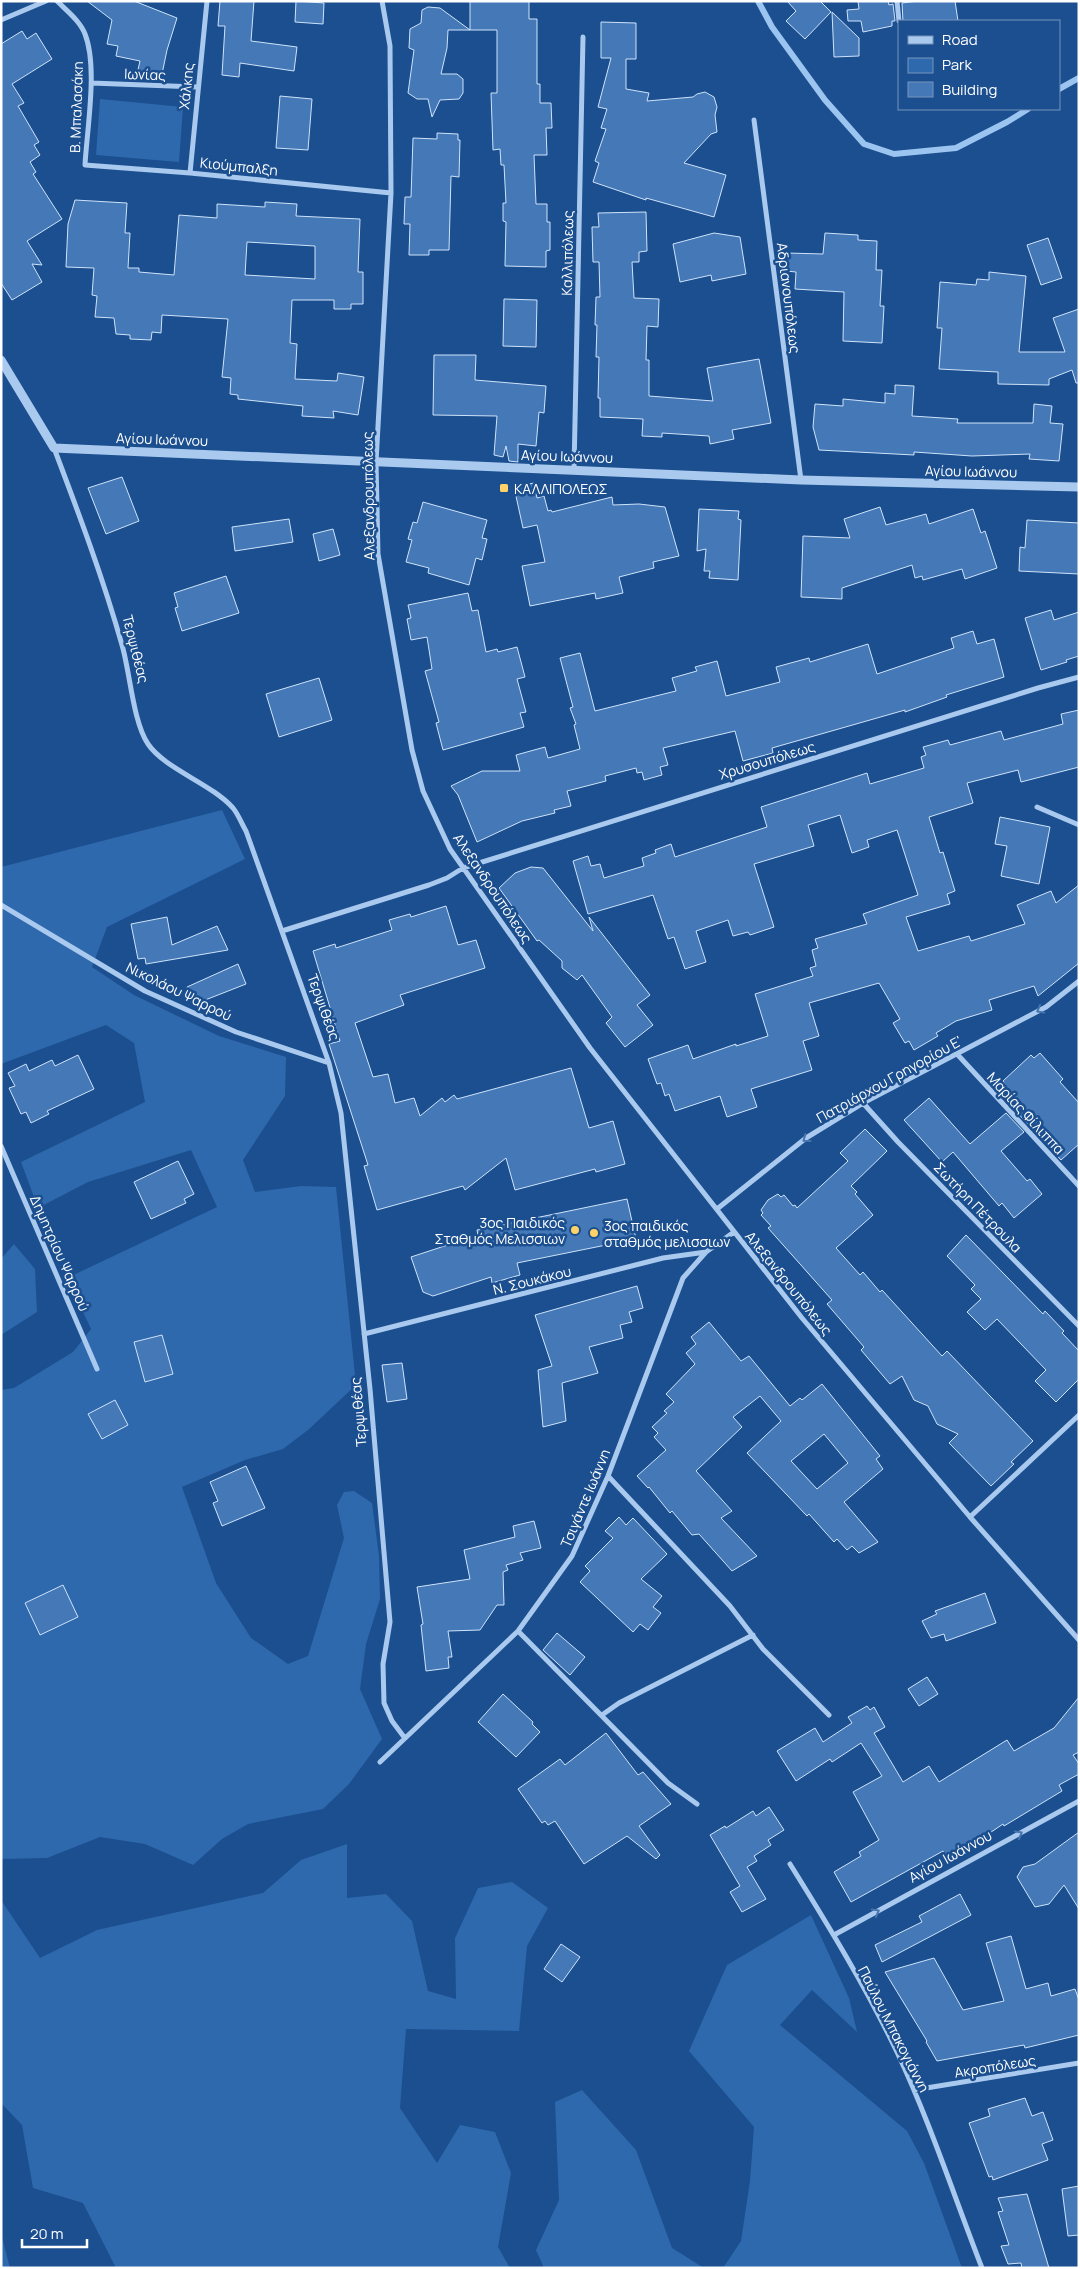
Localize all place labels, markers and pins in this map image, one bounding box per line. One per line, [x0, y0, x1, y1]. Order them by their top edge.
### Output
place label: ΚΑΛΛΙΠΟΛΕΩΣ [514, 479, 608, 498]
marker: ΚΑΛΛΙΠΟΛΕΩΣ [498, 482, 510, 494]
place label: 3ος Παιδικός Σταθμός Μελισσιων [434, 1213, 565, 1248]
place label: 3ος παιδικός σταθμός μελισσιων [604, 1216, 730, 1251]
marker: 3ος Παιδικός Σταθμός Μελισσιων [569, 1224, 581, 1236]
marker: 3ος παιδικός σταθμός μελισσιων [588, 1227, 600, 1239]

